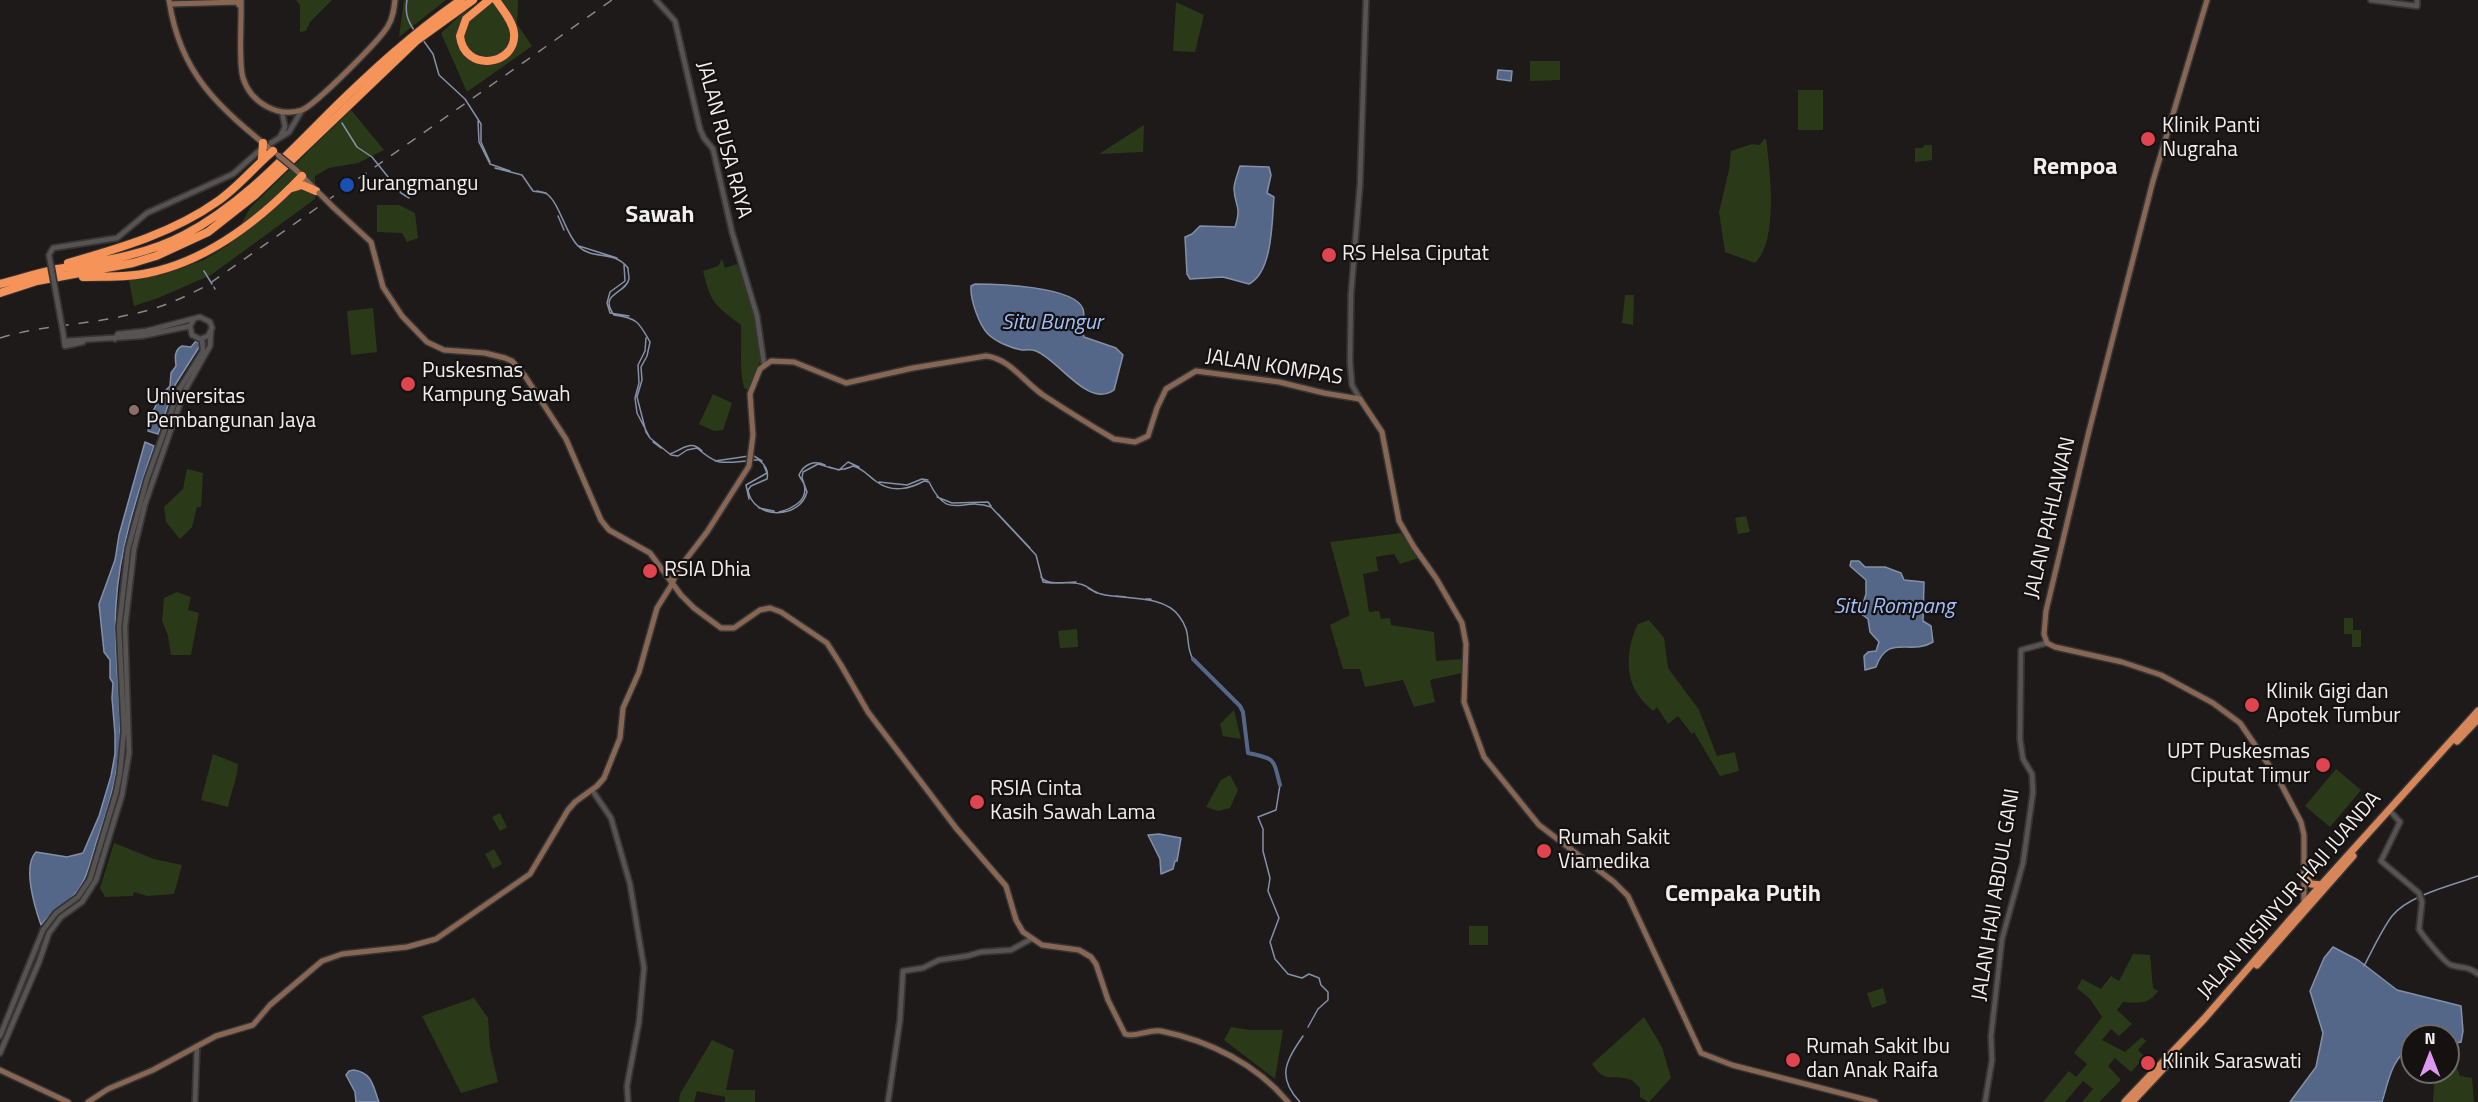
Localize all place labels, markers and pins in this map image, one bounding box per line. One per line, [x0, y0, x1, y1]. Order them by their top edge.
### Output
place label: Klinik Panti Nugraha [2162, 114, 2260, 164]
marker: Klinik Panti Nugraha [2139, 130, 2157, 148]
place label: Jurangmangu [360, 172, 478, 198]
marker: Jurangmangu [338, 176, 356, 194]
place label: RS Helsa Ciputat [1342, 242, 1489, 268]
marker: RS Helsa Ciputat [1320, 246, 1338, 264]
place label: Puskesmas Kampung Sawah [422, 359, 571, 409]
marker: Puskesmas Kampung Sawah [399, 375, 417, 393]
place label: Universitas Pembangunan Jaya [146, 385, 316, 435]
marker: Universitas Pembangunan Jaya [127, 403, 141, 417]
place label: RSIA Dhia [664, 558, 751, 584]
marker: RSIA Dhia [641, 562, 659, 580]
place label: Klinik Gigi dan Apotek Tumbur [2266, 680, 2401, 730]
marker: Klinik Gigi dan Apotek Tumbur [2243, 696, 2261, 714]
place label: UPT Puskesmas Ciputat Timur [2167, 740, 2310, 790]
marker: UPT Puskesmas Ciputat Timur [2314, 756, 2332, 774]
place label: RSIA Cinta Kasih Sawah Lama [990, 777, 1156, 827]
marker: RSIA Cinta Kasih Sawah Lama [968, 793, 986, 811]
place label: Rumah Sakit Viamedika [1558, 826, 1670, 876]
marker: Rumah Sakit Viamedika [1535, 842, 1553, 860]
place label: Rumah Sakit Ibu dan Anak Raifa [1806, 1035, 1950, 1085]
place label: Klinik Saraswati [2162, 1050, 2302, 1076]
marker: Rumah Sakit Ibu dan Anak Raifa [1784, 1051, 1802, 1069]
marker: Klinik Saraswati [2139, 1054, 2157, 1072]

